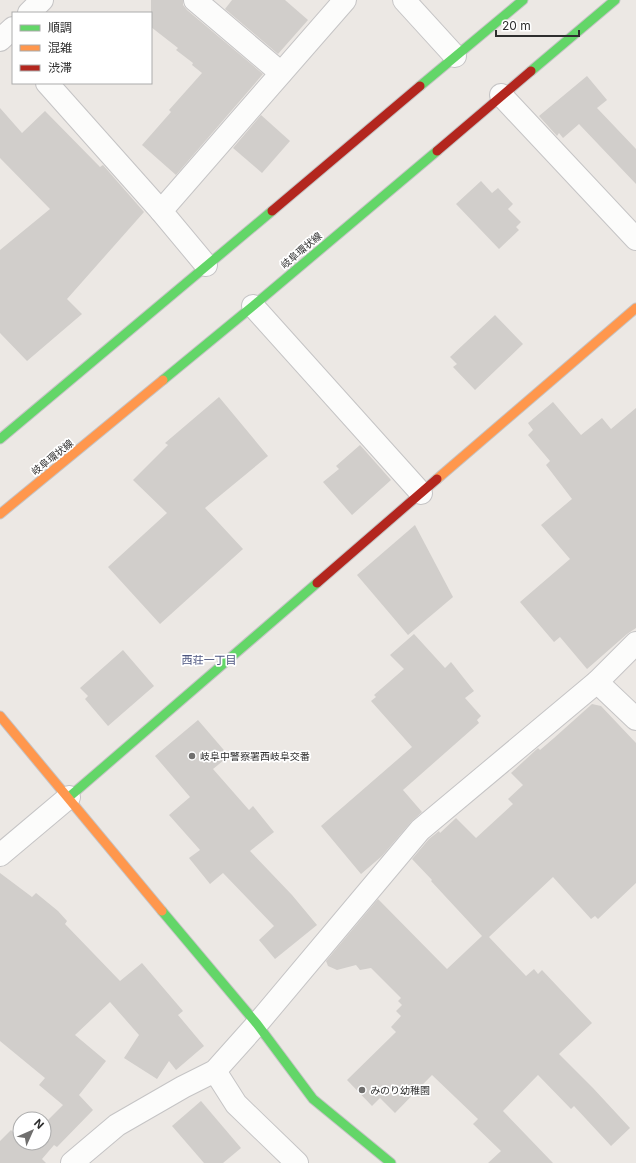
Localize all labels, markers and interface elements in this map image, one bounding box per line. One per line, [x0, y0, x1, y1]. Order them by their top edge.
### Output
legend [12, 12, 152, 84]
scale bar [496, 12, 579, 38]
text: 20 m [502, 18, 531, 33]
text: 順調 [48, 20, 72, 35]
text: 混雑 [48, 40, 72, 55]
text: 渋滞 [48, 60, 72, 75]
street label: 岐阜環状線 [278, 229, 324, 271]
street label: 岐阜環状線 [29, 437, 75, 477]
district label: 西荘一丁目 [182, 653, 237, 667]
place label: 岐阜中警察署西岐阜交番 [200, 750, 310, 762]
marker: 岐阜中警察署西岐阜交番 [187, 751, 197, 761]
place label: みのり幼稚園 [370, 1084, 430, 1096]
marker: みのり幼稚園 [357, 1085, 367, 1095]
north arrow [12, 1111, 52, 1151]
text: N [31, 1116, 47, 1132]

